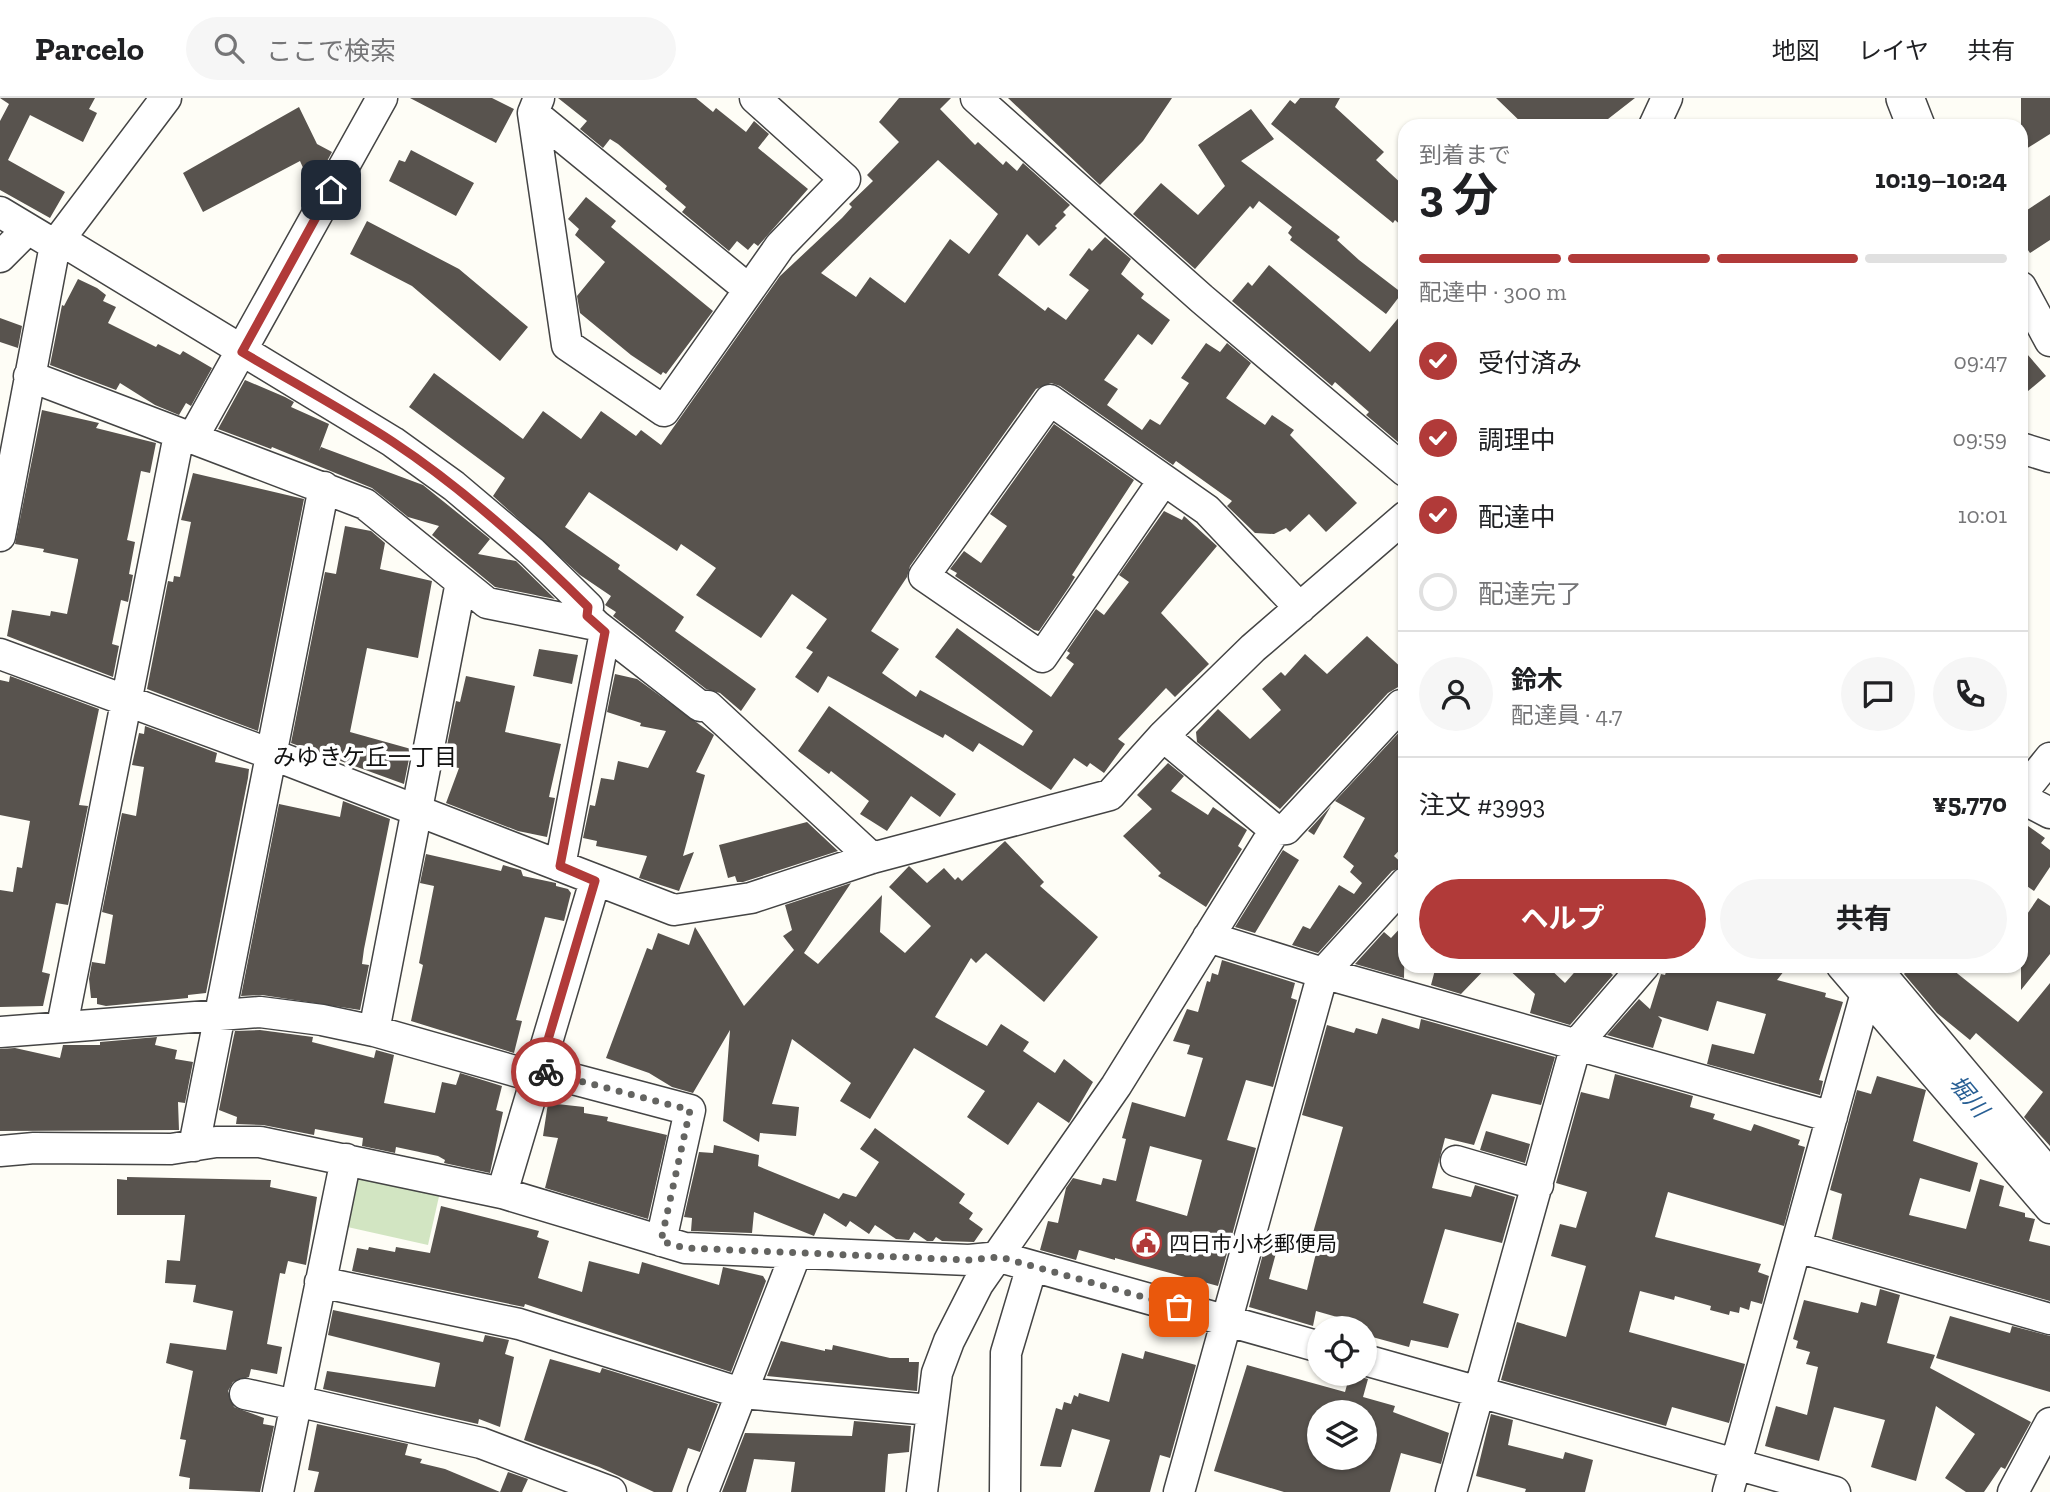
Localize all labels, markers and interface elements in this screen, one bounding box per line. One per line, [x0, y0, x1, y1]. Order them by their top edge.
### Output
search box [186, 17, 676, 80]
text: Parcelo [35, 29, 144, 68]
icon: search [210, 29, 248, 67]
text: ここで検索 [266, 35, 396, 67]
text: 地図 [1772, 36, 1820, 65]
text: レイヤ [1858, 36, 1929, 65]
text: 共有 [1967, 36, 2015, 65]
text: 到着まで [1419, 141, 1511, 169]
pin [301, 160, 361, 220]
text: 10:19–10:24 [1875, 163, 2007, 195]
text: 3 分 [1419, 168, 1498, 223]
icon: home [312, 171, 350, 209]
text: 配達中 · 300 m [1419, 278, 1566, 306]
icon: check [1419, 342, 1457, 380]
text: 受付済み [1478, 347, 1582, 379]
text: 09:47 [1954, 347, 2007, 375]
icon: check [1419, 419, 1457, 457]
text: 調理中 [1478, 424, 1556, 456]
text: 09:59 [1952, 424, 2007, 452]
icon: check [1419, 496, 1457, 534]
text: 配達中 [1478, 501, 1556, 533]
text: 10:01 [1958, 501, 2007, 529]
text: 配達完了 [1478, 578, 1582, 610]
button: person [1419, 657, 1493, 731]
button: chat [1841, 657, 1915, 731]
button: phone [1933, 657, 2007, 731]
text: 鈴木 [1511, 664, 1563, 696]
text: 配達員 · 4.7 [1511, 701, 1622, 729]
district label: みゆきケ丘一丁目 [273, 743, 457, 771]
text: ¥5,770 [1932, 787, 2007, 819]
text: 注文 #3993 [1419, 789, 1545, 821]
button: ヘルプ [1419, 879, 1706, 959]
button: 共有 [1720, 879, 2007, 959]
courier [511, 1037, 581, 1107]
icon: bike [527, 1053, 565, 1091]
water label: 堀川 [1943, 1069, 1996, 1125]
public building icon: 四日市小杉郵便局 [1129, 1226, 1163, 1260]
place label: 四日市小杉郵便局 [1169, 1231, 1337, 1256]
pin [1149, 1277, 1209, 1337]
icon: bag [1160, 1288, 1198, 1326]
map controls [1307, 1316, 1377, 1470]
button: locate [1307, 1316, 1377, 1386]
button: layers [1307, 1400, 1377, 1470]

